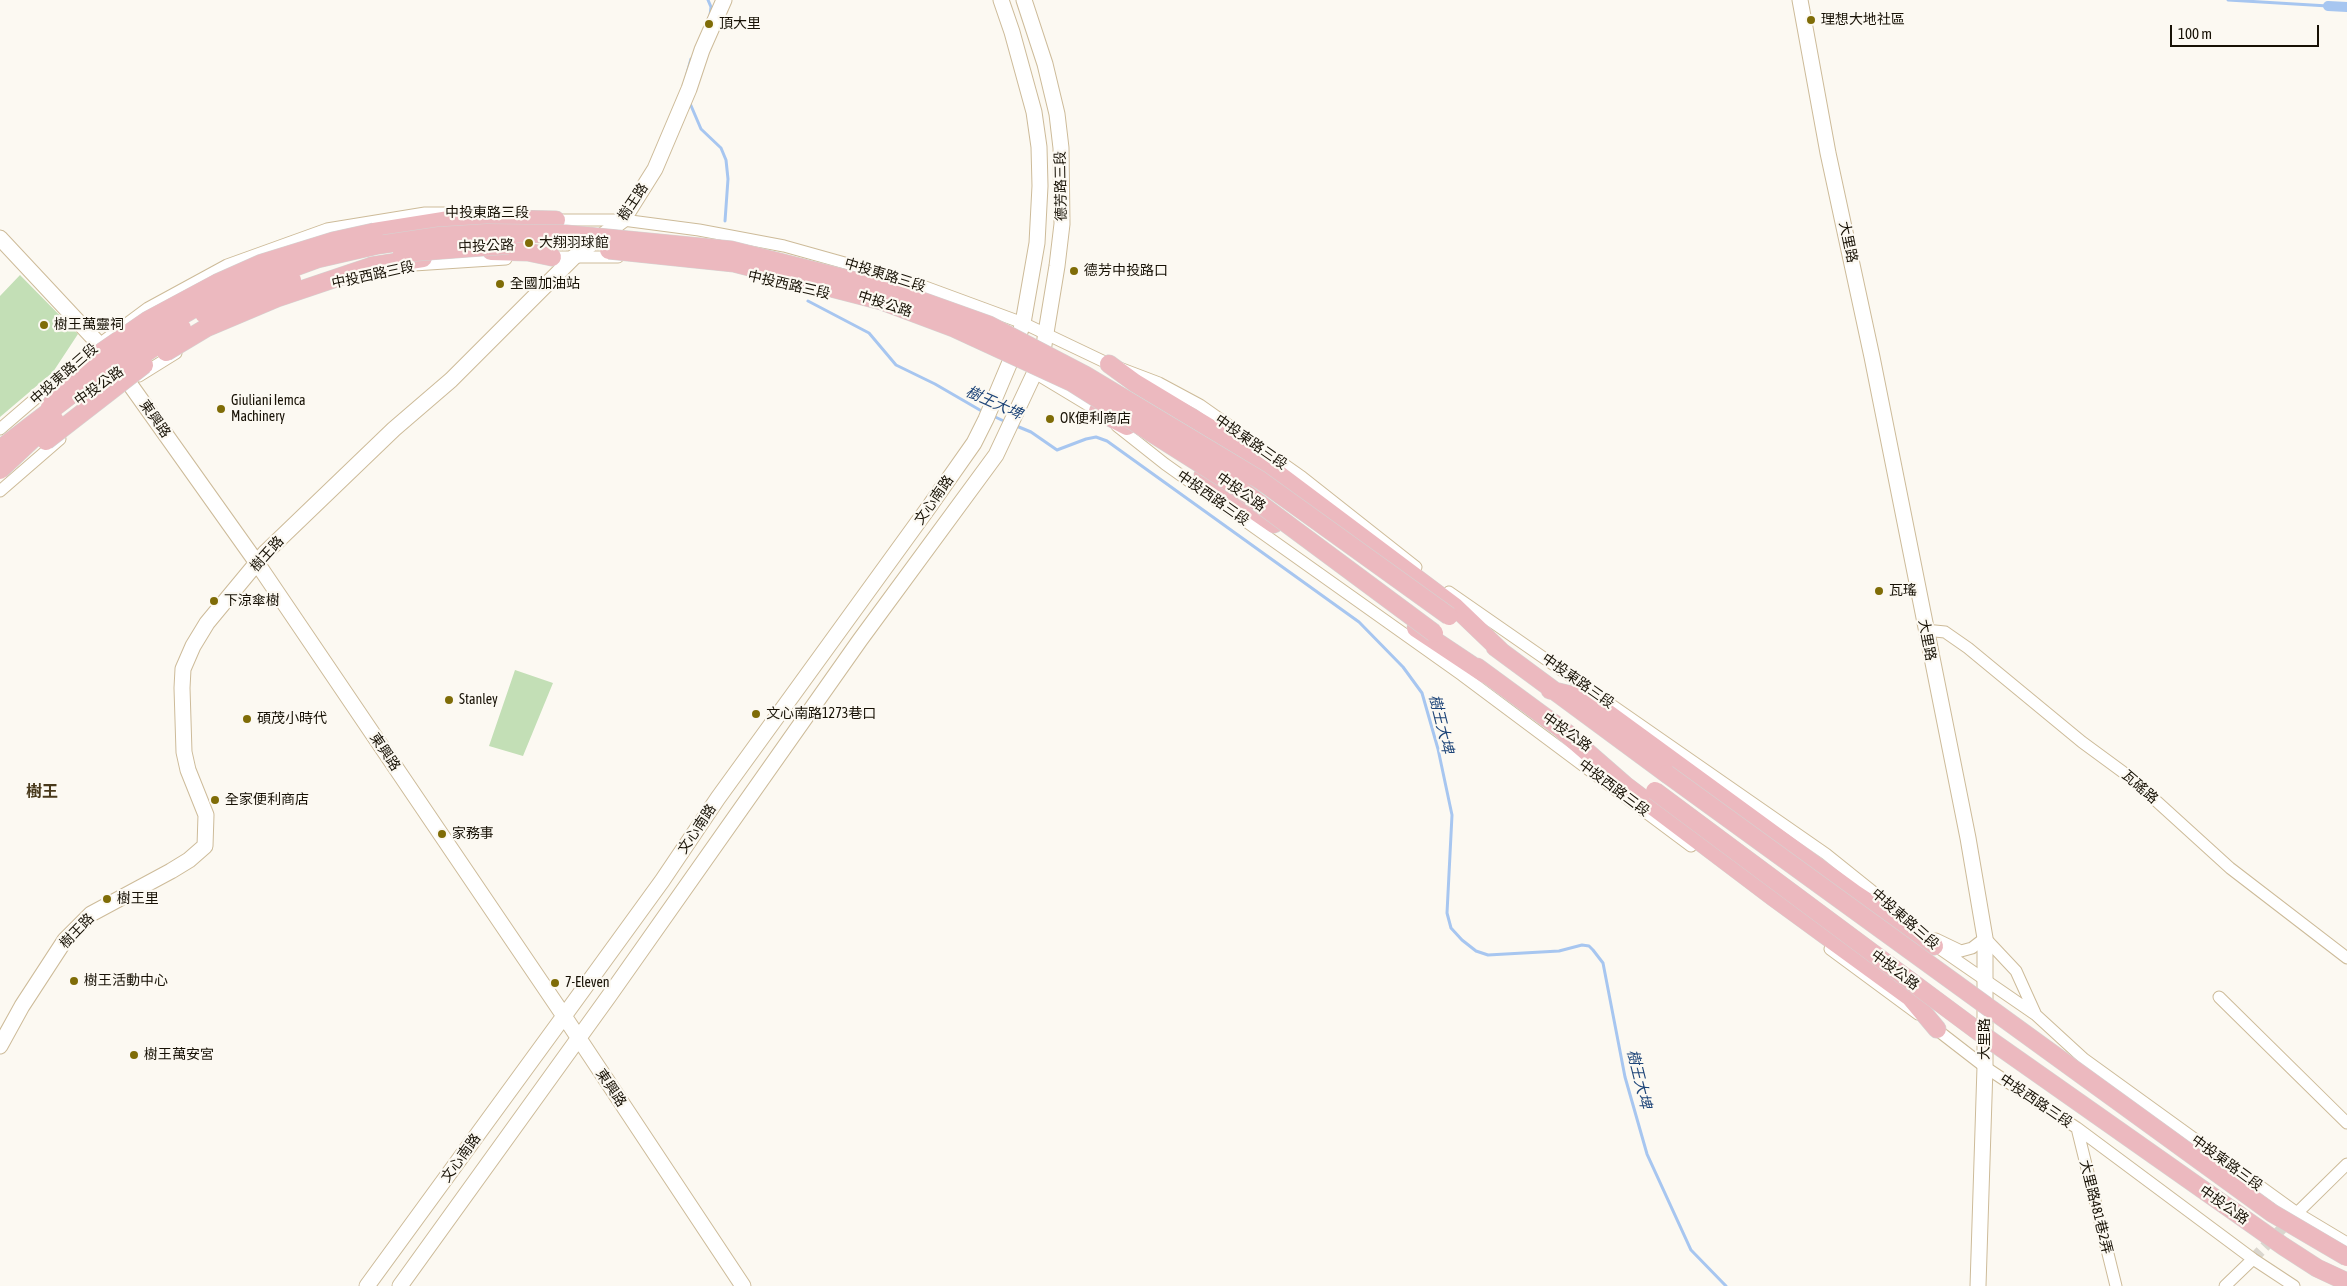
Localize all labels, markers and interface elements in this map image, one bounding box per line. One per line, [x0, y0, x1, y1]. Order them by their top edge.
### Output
place label: 理想大地社區 [1821, 12, 1905, 28]
marker: 理想大地社區 [1805, 14, 1817, 26]
scale bar [2172, 15, 2321, 47]
place label: 頂大里 [719, 16, 761, 32]
marker: 頂大里 [703, 18, 715, 30]
text: 100 m [2178, 25, 2212, 42]
street label: 德芳路三段 [1052, 151, 1070, 221]
street label: 樹王路 [614, 180, 652, 224]
street label: 中投東路三段 [445, 205, 529, 221]
street label: 大里路 [1835, 220, 1861, 264]
place label: 大翔羽球館 [539, 235, 609, 251]
street label: 中投公路 [458, 237, 514, 255]
marker: 大翔羽球館 [523, 237, 535, 249]
street label: 中投東路三段 [842, 255, 928, 295]
street label: 中投西路三段 [330, 258, 416, 292]
place label: 德芳中投路口 [1084, 263, 1168, 279]
marker: 德芳中投路口 [1068, 265, 1080, 277]
street label: 中投西路三段 [746, 267, 832, 303]
place label: 全國加油站 [510, 276, 580, 292]
marker: 全國加油站 [494, 278, 506, 290]
street label: 中投公路 [856, 287, 914, 321]
place label: 樹王萬靈祠 [54, 317, 124, 333]
marker: 樹王萬靈祠 [38, 319, 50, 331]
street label: 中投東路三段 [27, 340, 101, 408]
street label: 中投公路 [71, 363, 127, 409]
water label: 樹王大埤 [963, 383, 1025, 423]
place label: Giuliani Iemca Machinery [231, 393, 305, 426]
street label: 東興路 [136, 397, 174, 441]
marker: Giuliani Iemca Machinery [215, 403, 227, 415]
place label: OK便利商店 [1060, 411, 1131, 427]
street label: 中投東路三段 [1212, 411, 1290, 473]
marker: OK便利商店 [1044, 413, 1056, 425]
street label: 中投西路三段 [1174, 467, 1252, 529]
street label: 中投公路 [1213, 469, 1269, 515]
street label: 文心南路 [911, 472, 957, 528]
street label: 樹王路 [247, 533, 287, 575]
place label: 瓦瑤 [1889, 583, 1917, 599]
marker: 瓦瑤 [1873, 585, 1885, 597]
place label: 下涼傘樹 [224, 593, 280, 609]
marker: 下涼傘樹 [208, 595, 220, 607]
street label: 大里路 [1915, 618, 1939, 662]
street label: 中投東路三段 [1539, 650, 1617, 712]
place label: Stanley [459, 692, 498, 708]
water label: 樹王大埤 [1425, 693, 1457, 755]
marker: Stanley [443, 694, 455, 706]
place label: 文心南路1273巷口 [766, 706, 876, 722]
marker: 文心南路1273巷口 [750, 708, 762, 720]
street label: 中投公路 [1539, 709, 1595, 755]
place label: 碩茂小時代 [257, 711, 327, 727]
marker: 碩茂小時代 [241, 713, 253, 725]
street label: 東興路 [366, 730, 404, 774]
street label: 中投西路三段 [1575, 756, 1653, 820]
street label: 瓦磘路 [2119, 767, 2161, 807]
district label: 樹王 [26, 782, 58, 802]
place label: 全家便利商店 [225, 792, 309, 808]
marker: 全家便利商店 [209, 794, 221, 806]
street label: 文心南路 [674, 801, 720, 857]
place label: 家務事 [452, 826, 494, 842]
marker: 家務事 [436, 828, 448, 840]
street label: 中投東路三段 [1868, 885, 1942, 953]
place label: 樹王里 [117, 891, 159, 907]
marker: 樹王里 [101, 893, 113, 905]
street label: 樹王路 [56, 910, 98, 952]
street label: 中投公路 [1868, 946, 1922, 994]
place label: 樹王活動中心 [84, 973, 168, 989]
marker: 樹王活動中心 [68, 975, 80, 987]
place label: 7-Eleven [565, 975, 610, 991]
marker: 7-Eleven [549, 977, 561, 989]
street label: 大里路 [1977, 1018, 1993, 1060]
place label: 樹王萬安宮 [144, 1047, 214, 1063]
water label: 樹王大埤 [1623, 1048, 1655, 1110]
marker: 樹王萬安宮 [128, 1049, 140, 1061]
street label: 東興路 [592, 1066, 630, 1110]
street label: 中投西路三段 [1996, 1071, 2076, 1131]
street label: 文心南路 [438, 1130, 484, 1186]
street label: 中投東路三段 [2188, 1132, 2266, 1194]
street label: 大里路481巷2弄 [2076, 1158, 2116, 1256]
street label: 中投公路 [2196, 1182, 2252, 1228]

